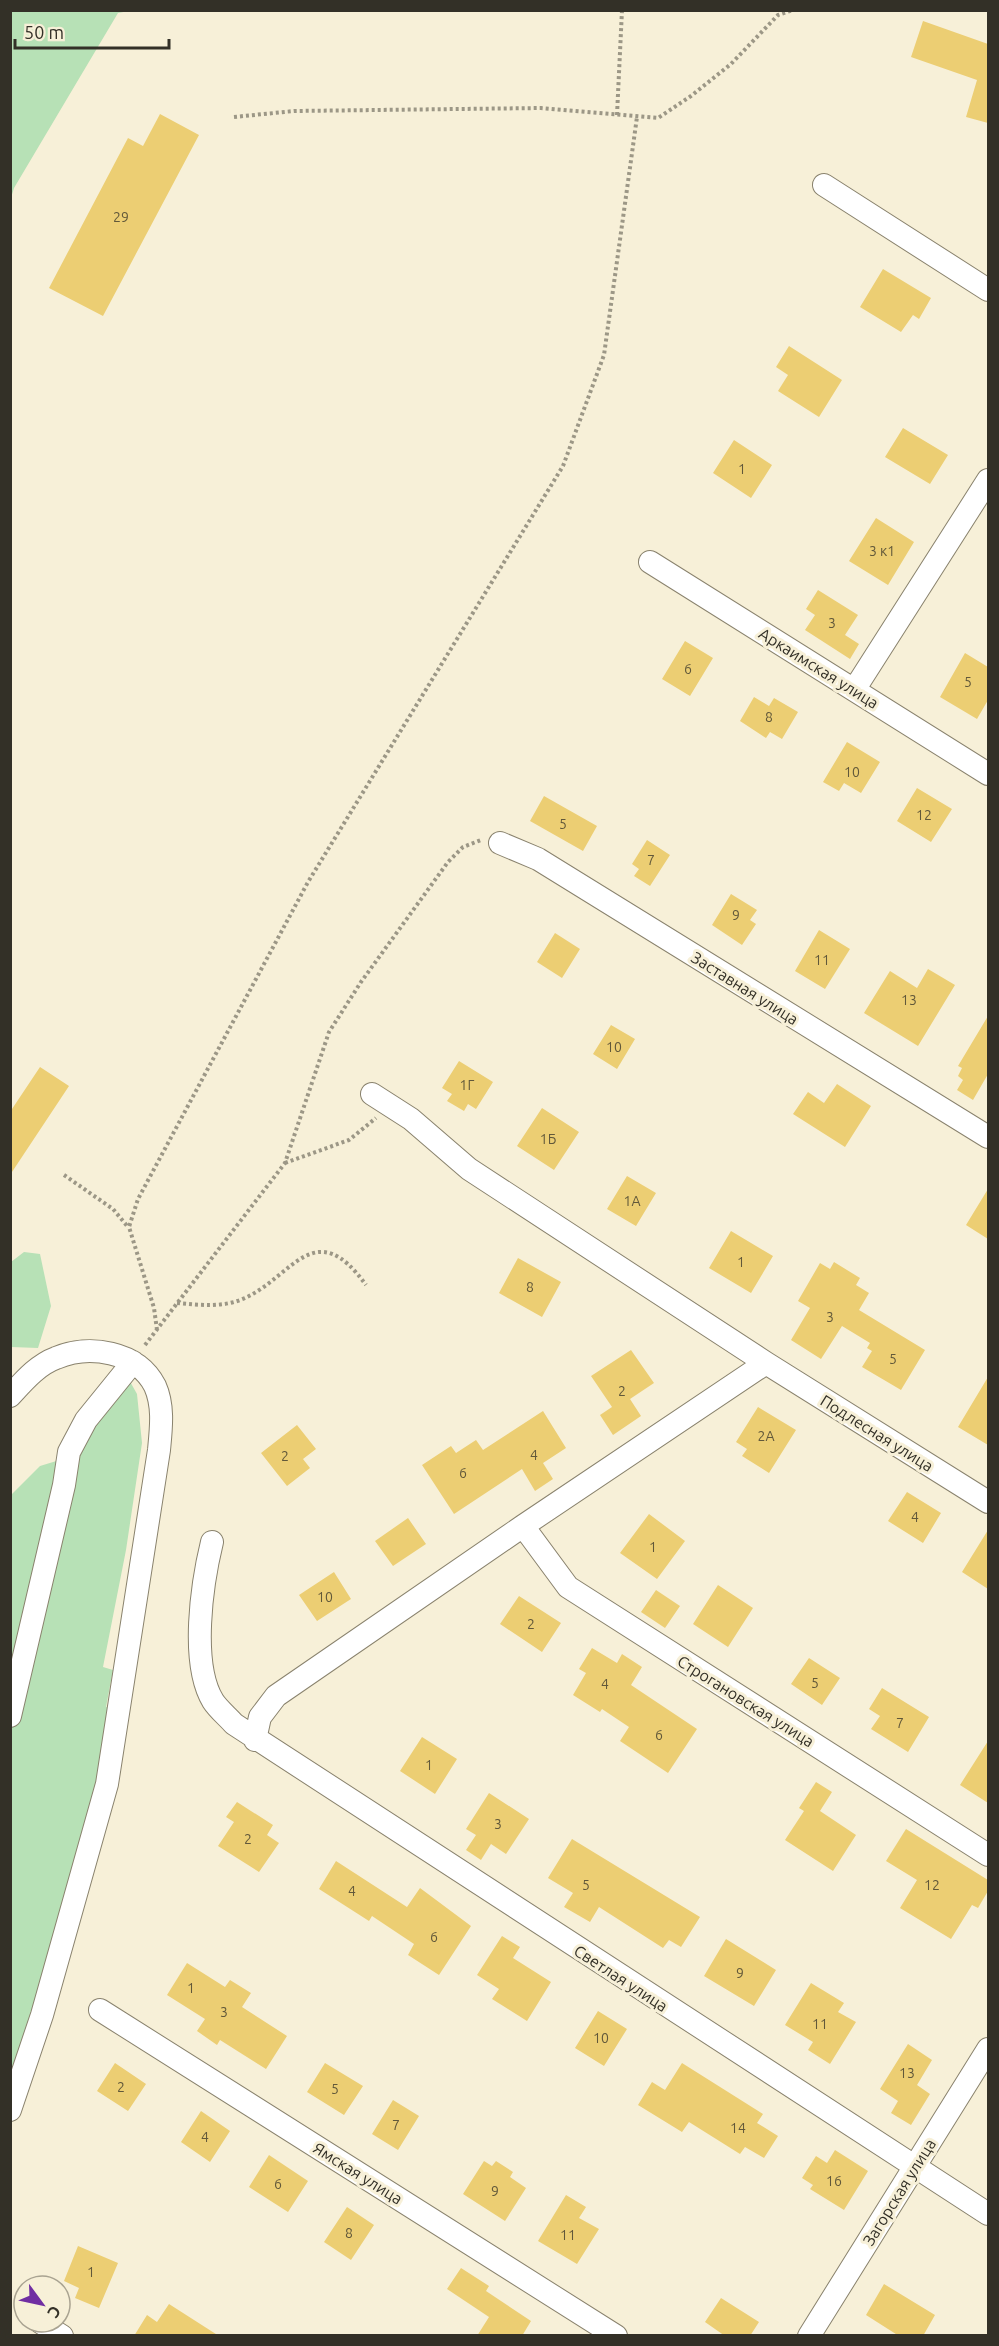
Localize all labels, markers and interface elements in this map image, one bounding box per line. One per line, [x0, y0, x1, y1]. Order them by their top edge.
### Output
scale bar [15, 12, 170, 50]
text: 50 m [24, 22, 64, 42]
house number: 29 [113, 209, 129, 225]
house number: 1 [738, 461, 746, 477]
house number: 3 к1 [869, 543, 895, 559]
house number: 3 [828, 615, 836, 631]
street label: Аркаимская улица [756, 624, 882, 712]
house number: 6 [684, 661, 692, 677]
house number: 5 [964, 674, 972, 690]
house number: 8 [765, 709, 773, 725]
house number: 10 [844, 764, 860, 780]
house number: 12 [916, 807, 932, 823]
house number: 5 [559, 816, 567, 832]
house number: 7 [647, 852, 655, 868]
house number: 9 [732, 907, 740, 923]
street label: Заставная улица [688, 948, 802, 1028]
house number: 11 [814, 952, 830, 968]
house number: 13 [901, 992, 917, 1008]
house number: 10 [606, 1039, 622, 1055]
house number: 1Г [460, 1077, 474, 1093]
house number: 1Б [540, 1131, 556, 1147]
house number: 1А [624, 1193, 641, 1209]
house number: 1 [737, 1254, 745, 1270]
house number: 8 [526, 1279, 534, 1295]
house number: 3 [826, 1309, 834, 1325]
house number: 5 [889, 1351, 897, 1367]
house number: 2 [618, 1383, 626, 1399]
street label: Подлесная улица [817, 1391, 937, 1475]
house number: 2А [758, 1428, 775, 1444]
house number: 4 [530, 1447, 538, 1463]
house number: 2 [281, 1448, 289, 1464]
house number: 6 [459, 1465, 467, 1481]
house number: 4 [911, 1509, 919, 1525]
house number: 1 [649, 1539, 657, 1555]
house number: 10 [317, 1589, 333, 1605]
house number: 2 [527, 1616, 535, 1632]
street label: Строгановская улица [674, 1652, 818, 1750]
house number: 5 [811, 1675, 819, 1691]
house number: 4 [601, 1676, 609, 1692]
house number: 7 [896, 1715, 904, 1731]
house number: 6 [655, 1727, 663, 1743]
house number: 1 [425, 1757, 433, 1773]
house number: 3 [494, 1816, 502, 1832]
house number: 2 [244, 1831, 252, 1847]
house number: 5 [582, 1877, 590, 1893]
house number: 12 [924, 1877, 940, 1893]
house number: 4 [348, 1883, 356, 1899]
house number: 6 [430, 1929, 438, 1945]
street label: Светлая улица [571, 1941, 671, 2015]
house number: 9 [736, 1965, 744, 1981]
house number: 1 [187, 1980, 195, 1996]
house number: 3 [220, 2004, 228, 2020]
house number: 11 [812, 2016, 828, 2032]
house number: 10 [593, 2030, 609, 2046]
house number: 13 [899, 2065, 915, 2081]
house number: 2 [117, 2079, 125, 2095]
house number: 5 [331, 2081, 339, 2097]
house number: 7 [392, 2117, 400, 2133]
house number: 14 [730, 2120, 746, 2136]
house number: 4 [201, 2129, 209, 2145]
street label: Загорская улица [859, 2135, 939, 2249]
street label: Ямская улица [310, 2138, 406, 2208]
house number: 16 [826, 2173, 842, 2189]
house number: 6 [274, 2176, 282, 2192]
house number: 9 [491, 2183, 499, 2199]
house number: 8 [345, 2225, 353, 2241]
house number: 11 [560, 2227, 576, 2243]
house number: 1 [87, 2264, 95, 2280]
north arrow [12, 2274, 72, 2334]
text: С [44, 2303, 65, 2321]

